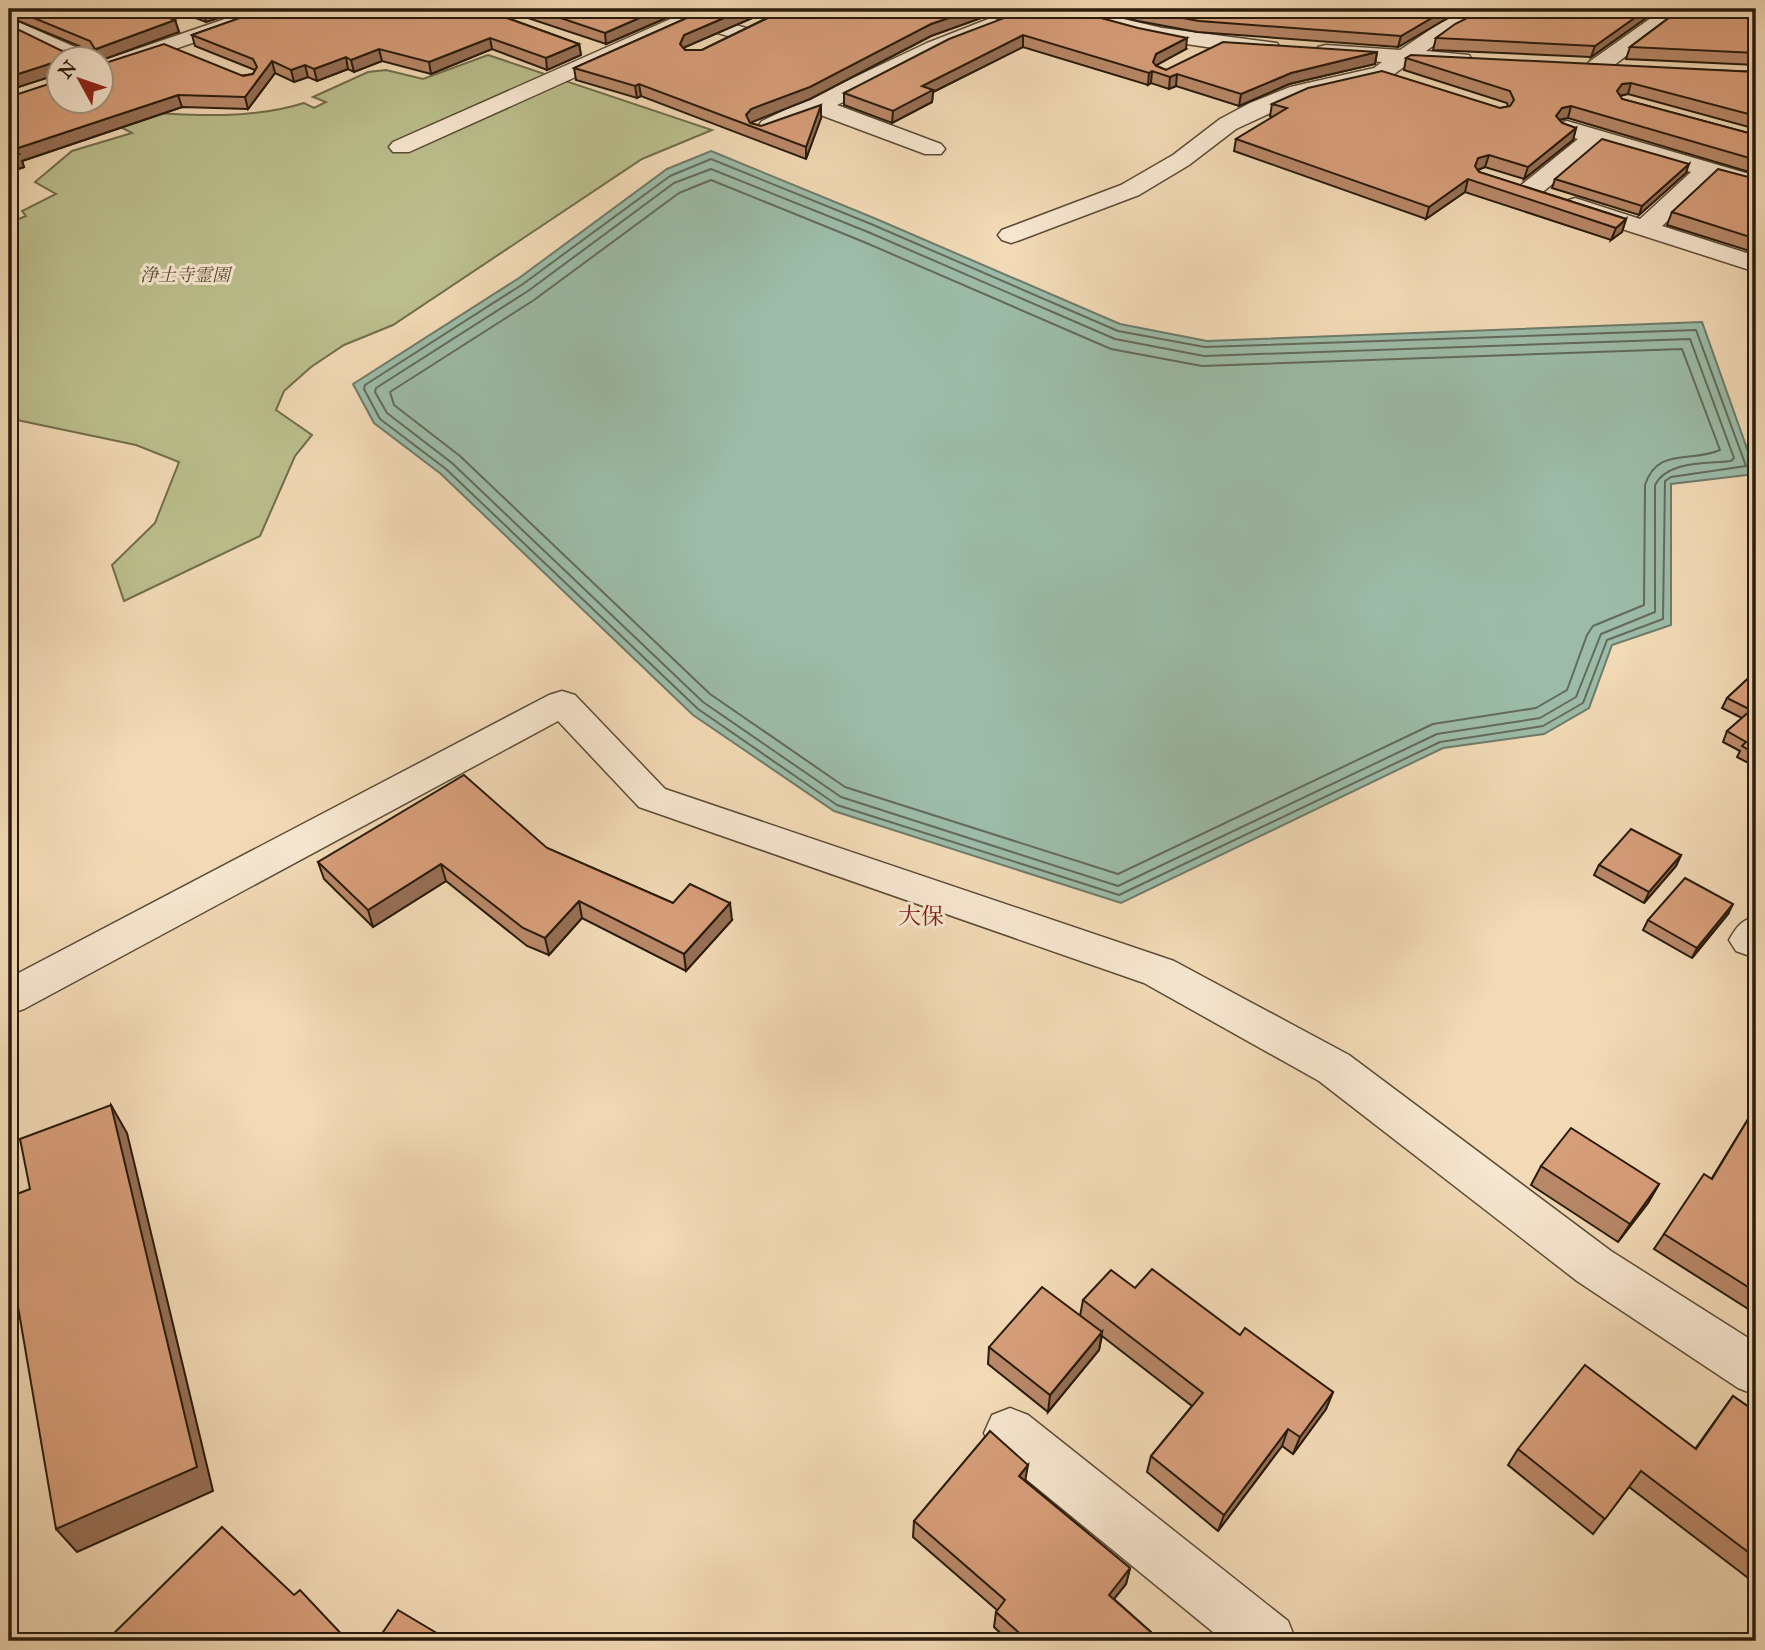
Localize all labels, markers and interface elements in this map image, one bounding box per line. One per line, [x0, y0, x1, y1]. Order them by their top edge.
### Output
north arrow [46, 46, 116, 116]
text: N [53, 56, 81, 83]
park label: 浄土寺霊園 [140, 264, 233, 286]
district label: 大保 [898, 902, 944, 930]

